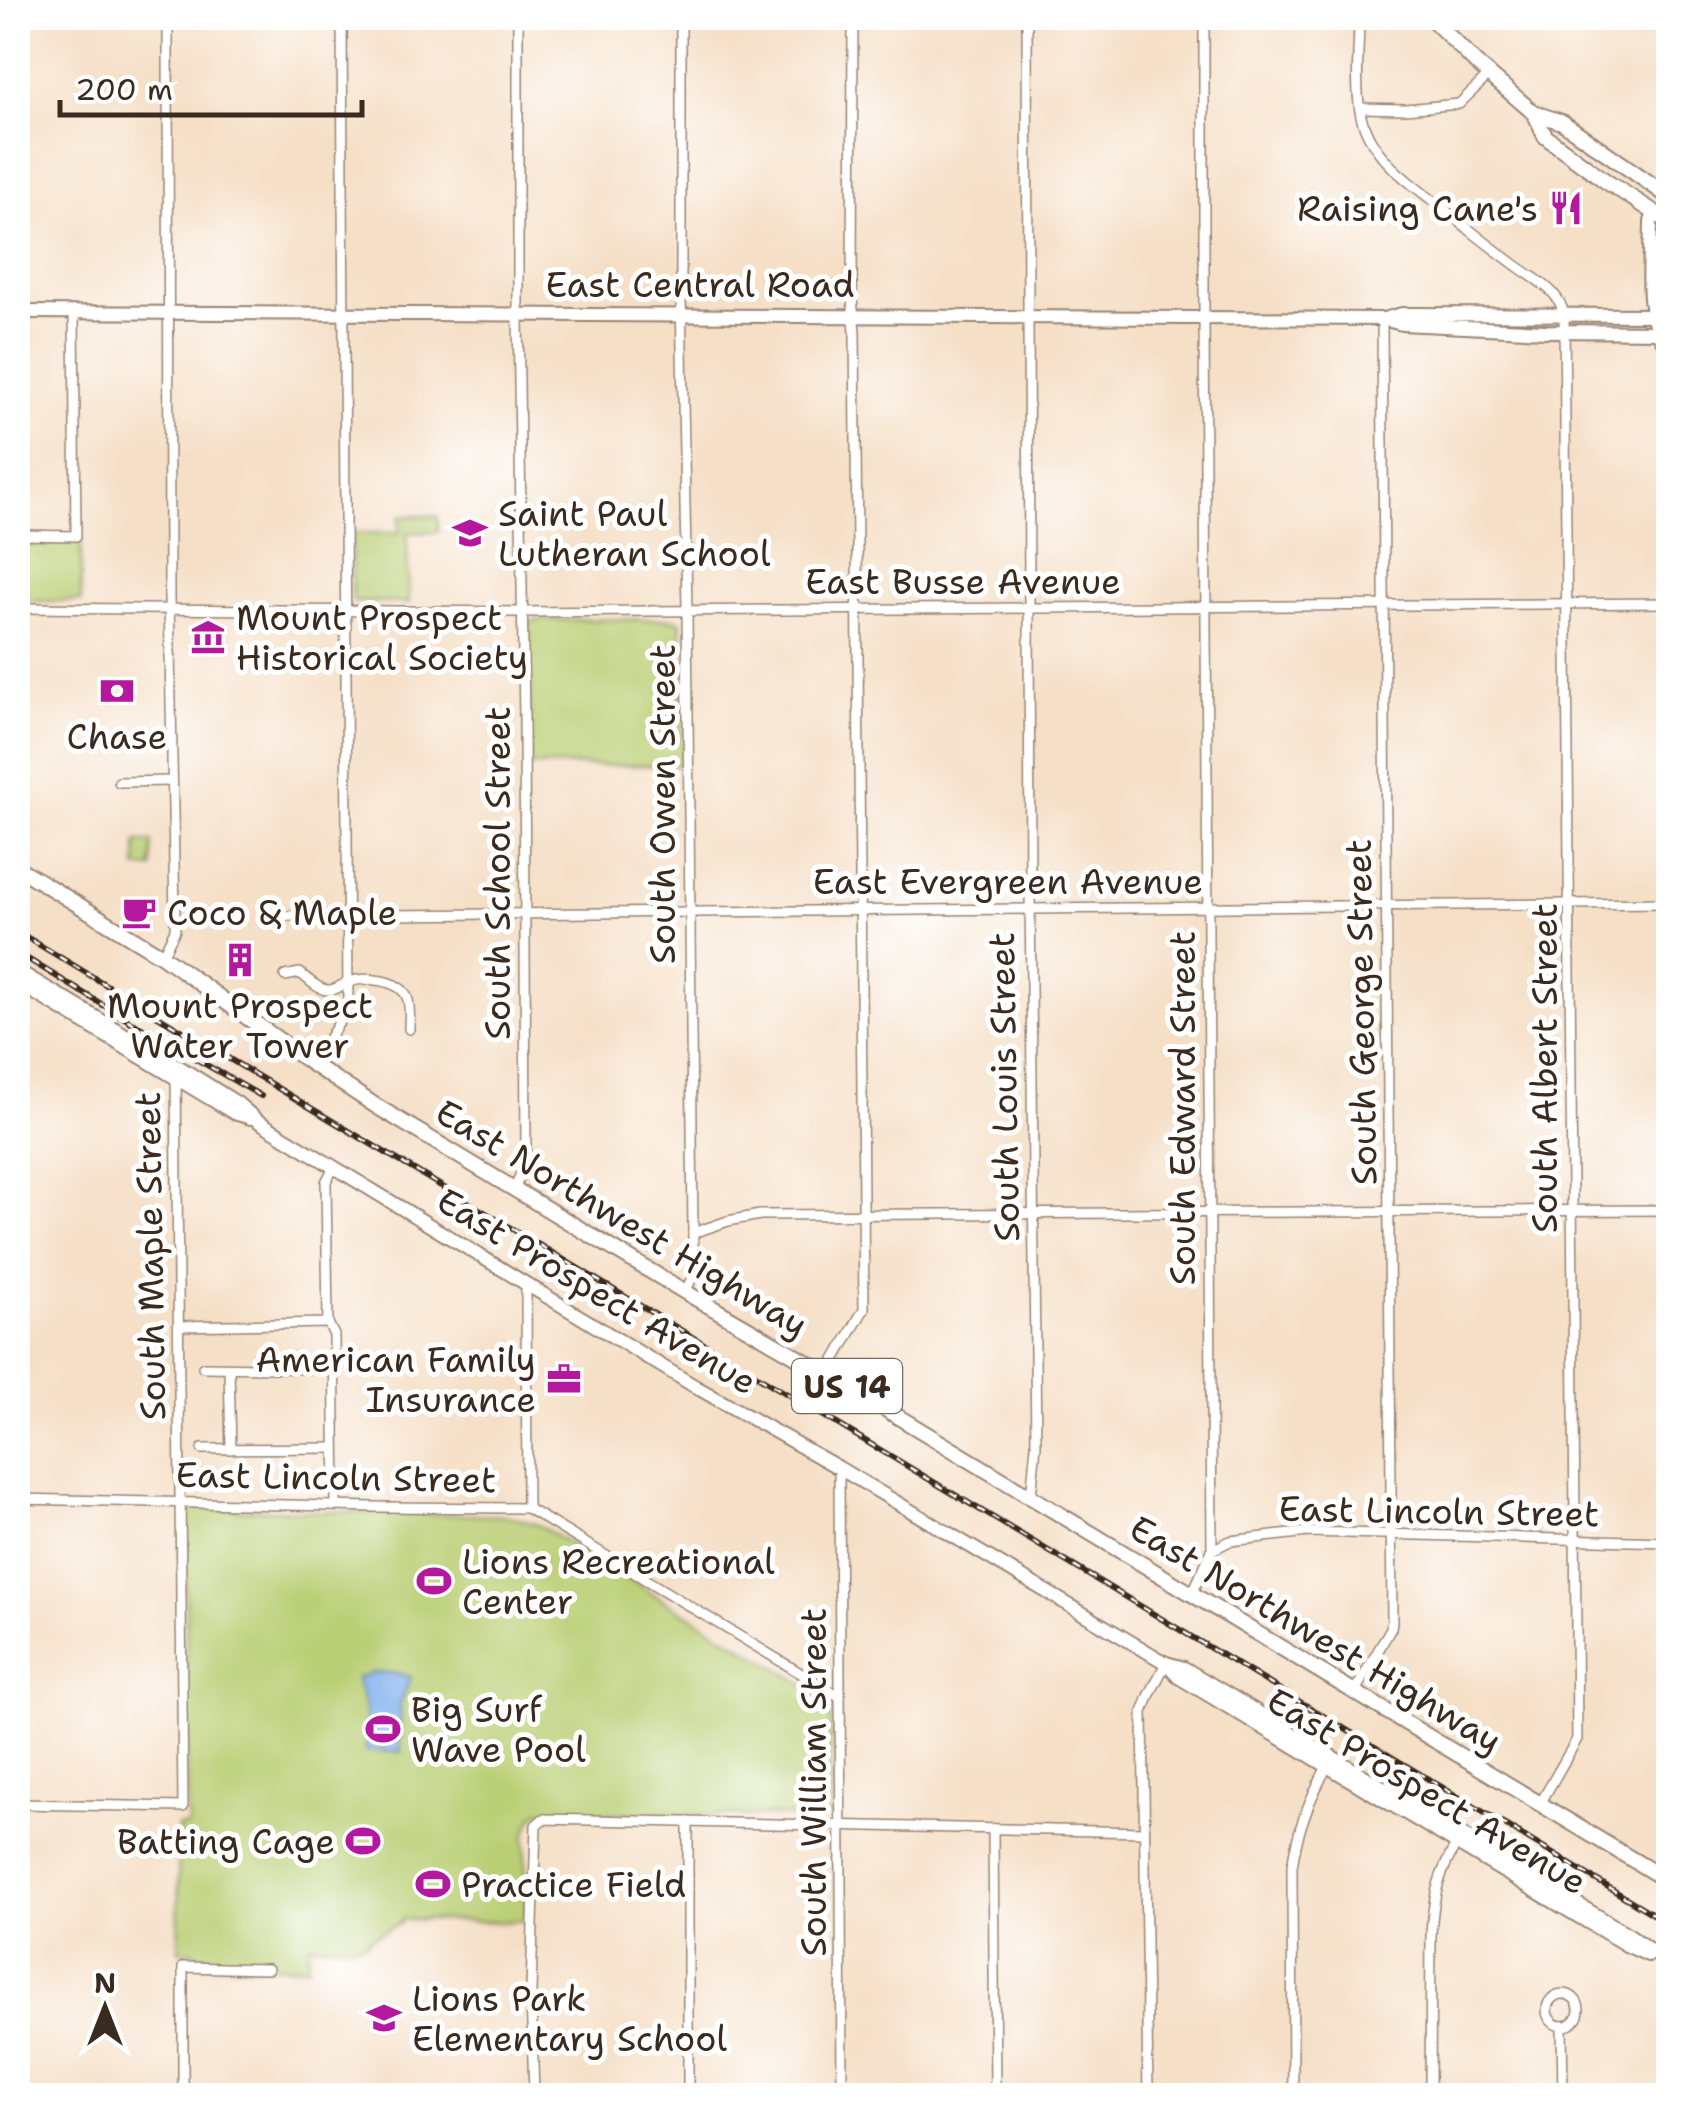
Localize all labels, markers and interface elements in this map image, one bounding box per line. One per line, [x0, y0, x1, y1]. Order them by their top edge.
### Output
scale bar [60, 55, 362, 117]
text: 200 m [75, 69, 173, 110]
place label: Raising Cane's [1297, 185, 1538, 232]
restaurant icon: Raising Cane's [1547, 189, 1585, 227]
street label: East Central Road [545, 261, 855, 308]
place label: Saint Paul Lutheran School [498, 490, 771, 577]
school or university icon: Saint Paul Lutheran School [451, 514, 489, 552]
street label: East Busse Avenue [805, 558, 1121, 605]
place label: Mount Prospect Historical Society [236, 594, 528, 681]
museum icon: Mount Prospect Historical Society [189, 618, 227, 656]
street label: South Owen Street [639, 644, 686, 964]
bank icon: Chase [98, 672, 136, 710]
street label: South School Street [474, 706, 521, 1040]
place label: Chase [67, 713, 167, 760]
street label: South George Street [1334, 838, 1388, 1186]
street label: East Evergreen Avenue [813, 858, 1203, 905]
place label: Coco & Maple [167, 889, 397, 936]
cafe icon: Coco & Maple [120, 893, 158, 931]
street label: South Albert Street [1521, 903, 1568, 1233]
street label: South Edward Street [1159, 931, 1206, 1285]
street label: South Louis Street [978, 932, 1030, 1242]
building icon: Mount Prospect Water Tower [221, 941, 259, 979]
place label: Mount Prospect Water Tower [107, 982, 373, 1069]
street label: East Northwest Highway [427, 1088, 817, 1348]
street label: South Maple Street [124, 1091, 176, 1421]
street label: East Prospect Avenue [428, 1177, 766, 1405]
place label: American Family Insurance [256, 1336, 536, 1423]
road number: US 14 [792, 1359, 902, 1413]
office icon: American Family Insurance [545, 1360, 583, 1398]
street label: East Lincoln Street [175, 1451, 497, 1503]
street label: East Lincoln Street [1278, 1485, 1600, 1537]
street label: East Northwest Highway [1121, 1504, 1511, 1764]
place label: Lions Recreational Center [462, 1538, 775, 1625]
sports icon: Lions Recreational Center [415, 1562, 453, 1600]
street label: South William Street [790, 1608, 837, 1956]
street label: East Prospect Avenue [1258, 1677, 1596, 1905]
place label: Big Surf Wave Pool [411, 1686, 586, 1773]
sports icon: Big Surf Wave Pool [364, 1710, 402, 1748]
place label: Batting Cage [117, 1818, 335, 1865]
sports icon: Batting Cage [344, 1822, 382, 1860]
place label: Practice Field [461, 1861, 686, 1908]
sports icon: Practice Field [414, 1865, 452, 1903]
north arrow [55, 1958, 155, 2058]
text: N [94, 1964, 116, 2002]
place label: Lions Park Elementary School [412, 1975, 728, 2062]
school or university icon: Lions Park Elementary School [365, 1999, 403, 2037]

